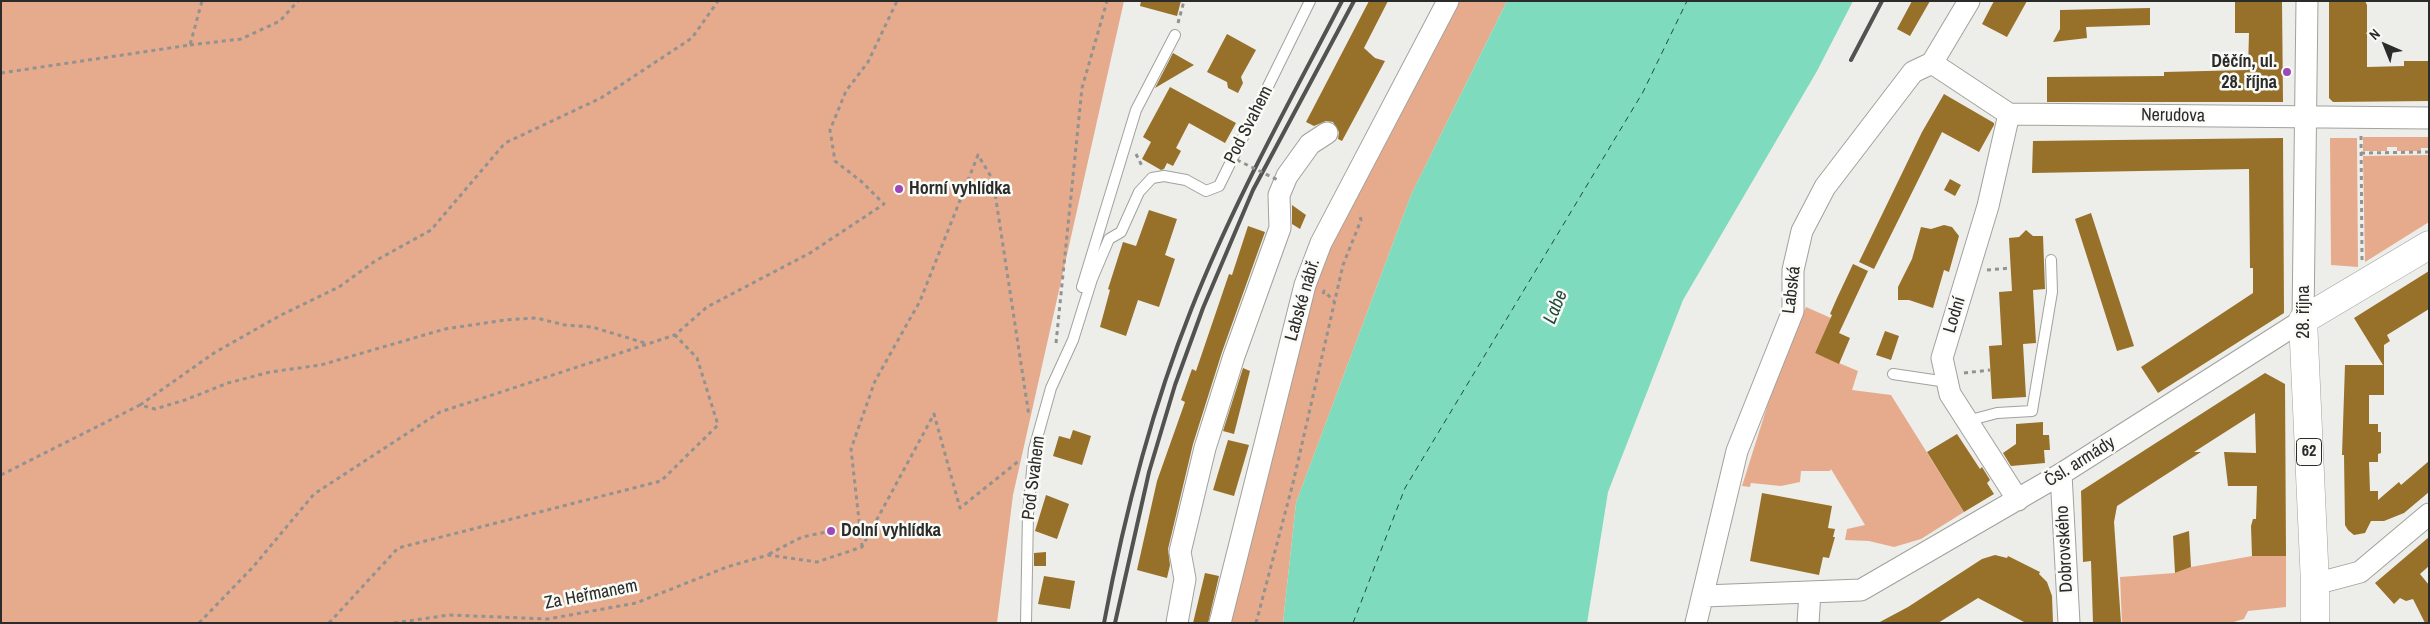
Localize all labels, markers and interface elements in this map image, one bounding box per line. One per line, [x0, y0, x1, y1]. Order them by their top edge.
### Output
north arrow [2360, 20, 2410, 70]
text: N [2365, 25, 2384, 44]
place label: Děčín, ul. 28. října [2211, 51, 2277, 94]
marker: Děčín, ul. 28. října [2281, 66, 2293, 78]
street label: Pod Svahem [1220, 82, 1278, 168]
street label: Nerudova [2141, 105, 2205, 127]
place label: Horní vyhlídka [909, 178, 1011, 200]
marker: Horní vyhlídka [893, 183, 905, 195]
street label: Labské nábř. [1281, 256, 1325, 344]
street label: Labská [1778, 265, 1806, 315]
street label: 28. října [2293, 285, 2315, 339]
water label: Labe [1539, 287, 1573, 327]
street label: Lodní [1939, 294, 1971, 336]
street label: Čsl. armády [2041, 432, 2119, 492]
street label: Pod Svahem [1018, 435, 1050, 521]
road number: 62 [2296, 438, 2322, 466]
street label: Dobrovského [2052, 505, 2078, 593]
place label: Dolní vyhlídka [841, 520, 941, 542]
marker: Dolní vyhlídka [825, 525, 837, 537]
street label: Za Heřmanem [543, 575, 639, 615]

